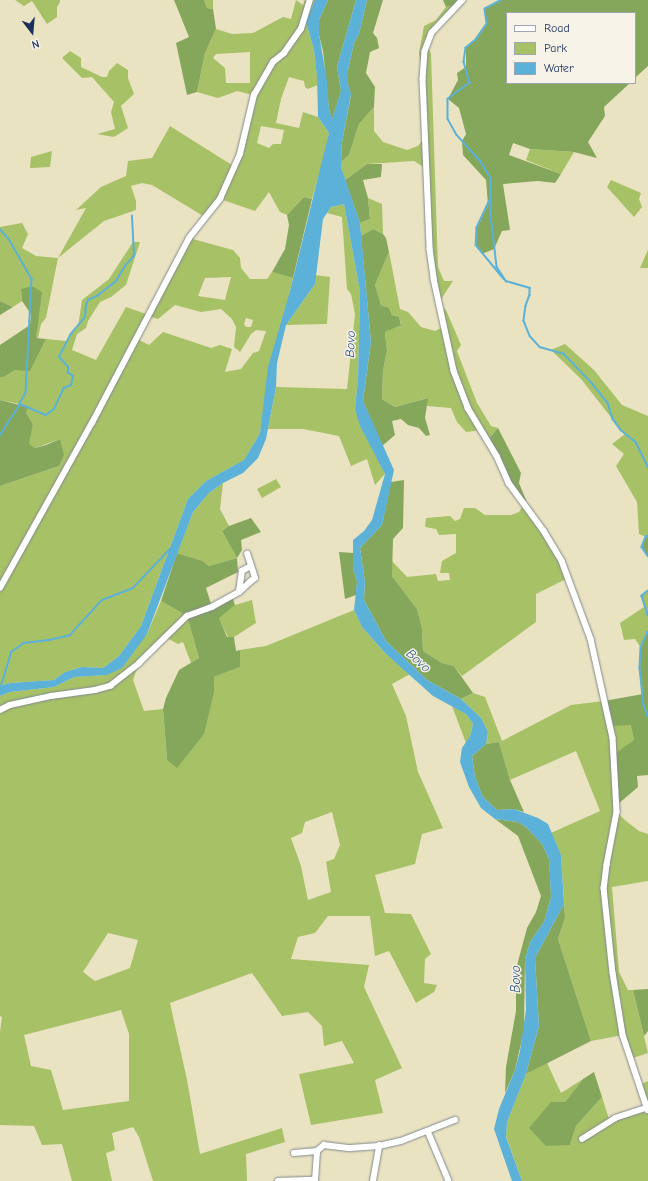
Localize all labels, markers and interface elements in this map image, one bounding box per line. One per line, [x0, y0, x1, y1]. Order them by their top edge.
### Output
north arrow [12, 12, 52, 52]
legend [506, 12, 636, 84]
text: Road [544, 21, 570, 35]
text: N [30, 37, 41, 51]
text: Park [544, 41, 567, 55]
text: Water [544, 61, 574, 75]
water label: Bovo [343, 330, 359, 358]
water label: Bovo [403, 646, 433, 676]
water label: Bovo [508, 965, 524, 993]

